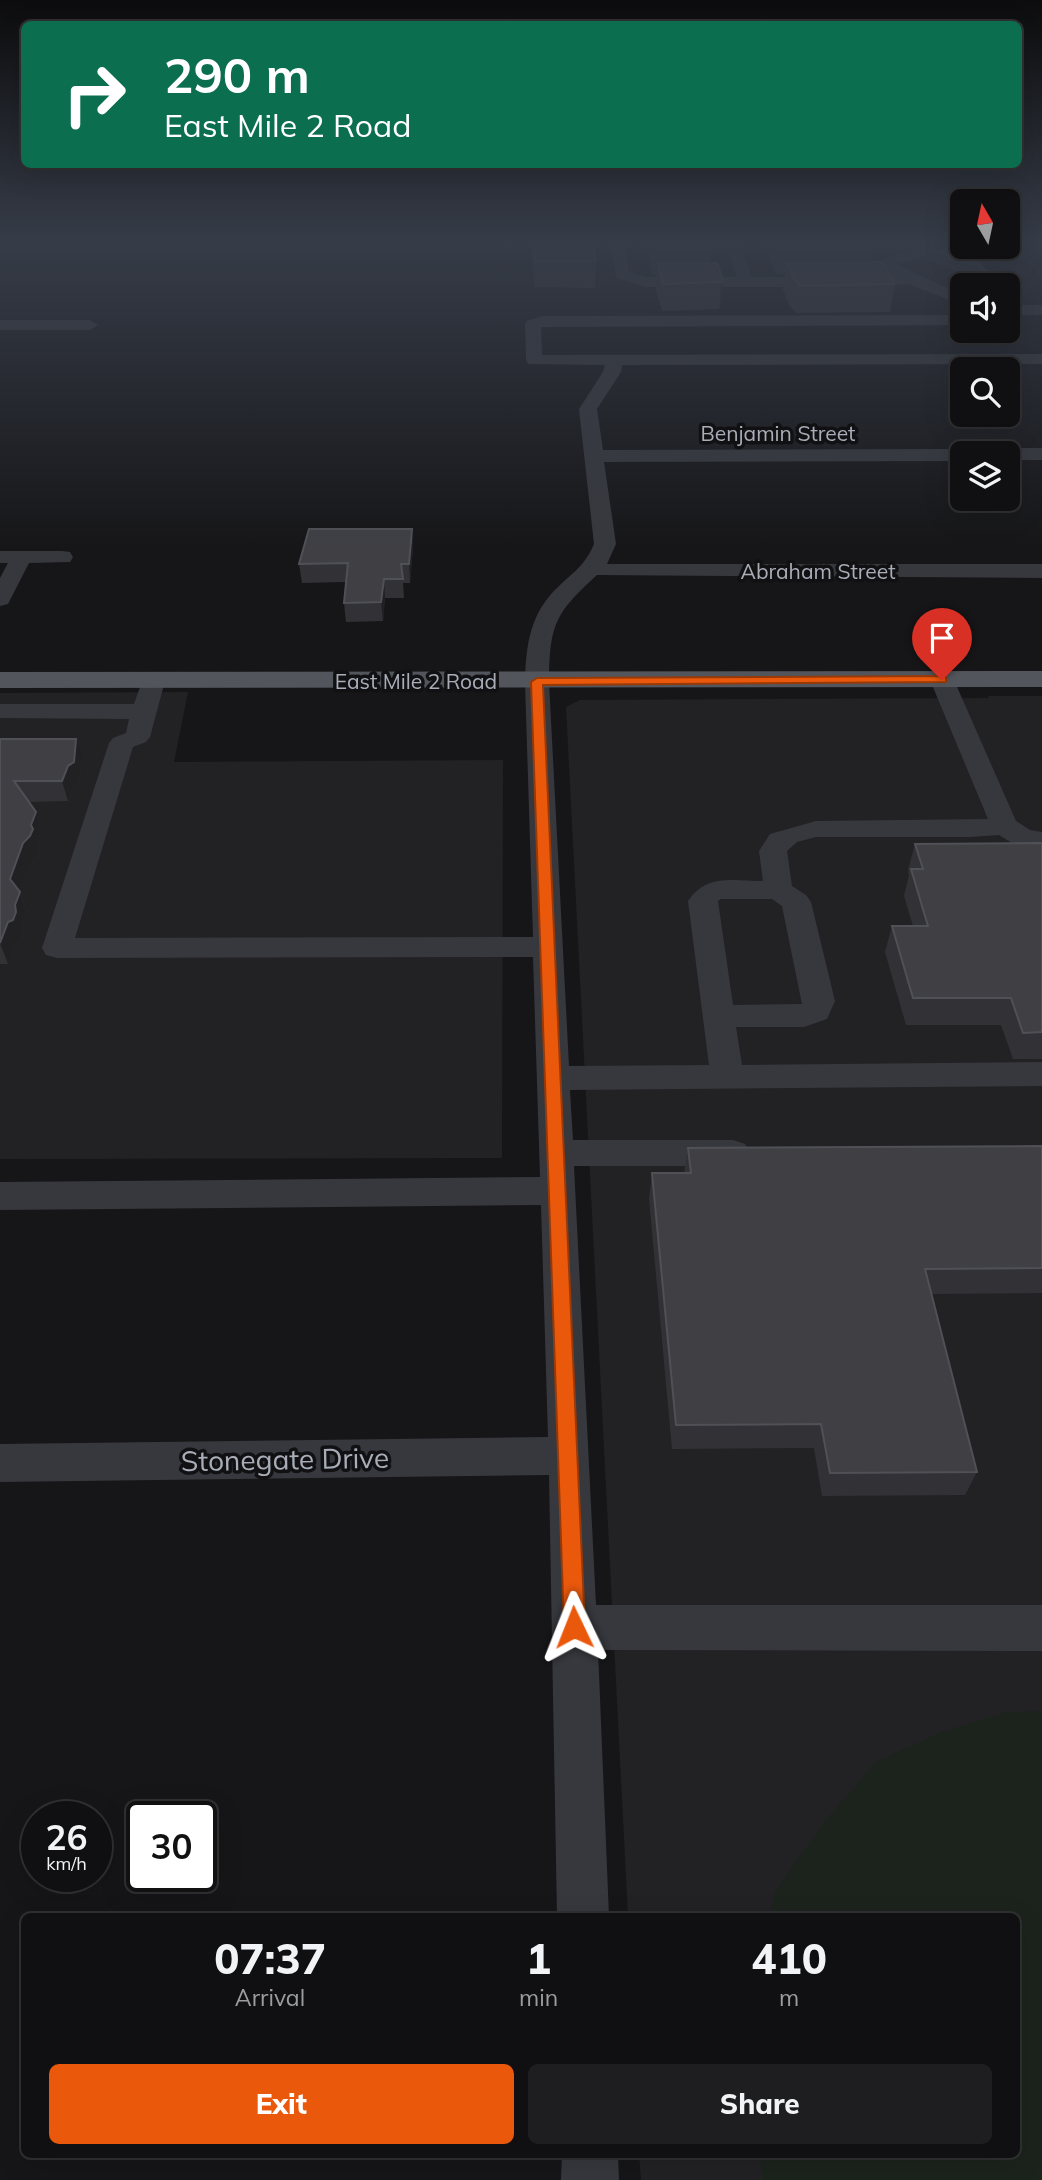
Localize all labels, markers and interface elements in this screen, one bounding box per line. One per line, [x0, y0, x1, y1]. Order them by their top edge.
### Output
text: 290 m [164, 44, 310, 105]
icon: right [49, 49, 140, 140]
text: East Mile 2 Road [164, 105, 412, 145]
north arrow [950, 189, 1020, 259]
map controls [950, 189, 1020, 511]
button: sound [950, 273, 1020, 343]
button: search [950, 357, 1020, 427]
street label: Benjamin Street [701, 420, 855, 446]
button: layers [950, 441, 1020, 511]
street label: Abraham Street [740, 558, 896, 584]
pin [912, 608, 972, 680]
icon: arrive [923, 619, 961, 657]
street label: East Mile 2 Road [335, 668, 497, 694]
street label: Stonegate Drive [181, 1440, 389, 1478]
position arrow [537, 1590, 611, 1664]
speed limit sign: 30 [126, 1801, 217, 1892]
text: 26 [45, 1815, 88, 1859]
text: km/h [46, 1852, 87, 1875]
text: 07:37 [214, 1932, 326, 1985]
text: 1 [526, 1932, 551, 1985]
text: 410 [751, 1932, 827, 1985]
text: Arrival [235, 1983, 305, 2012]
text: min [519, 1983, 558, 2012]
text: m [779, 1983, 799, 2012]
button: Exit [49, 2064, 514, 2144]
button: Share [528, 2064, 992, 2144]

